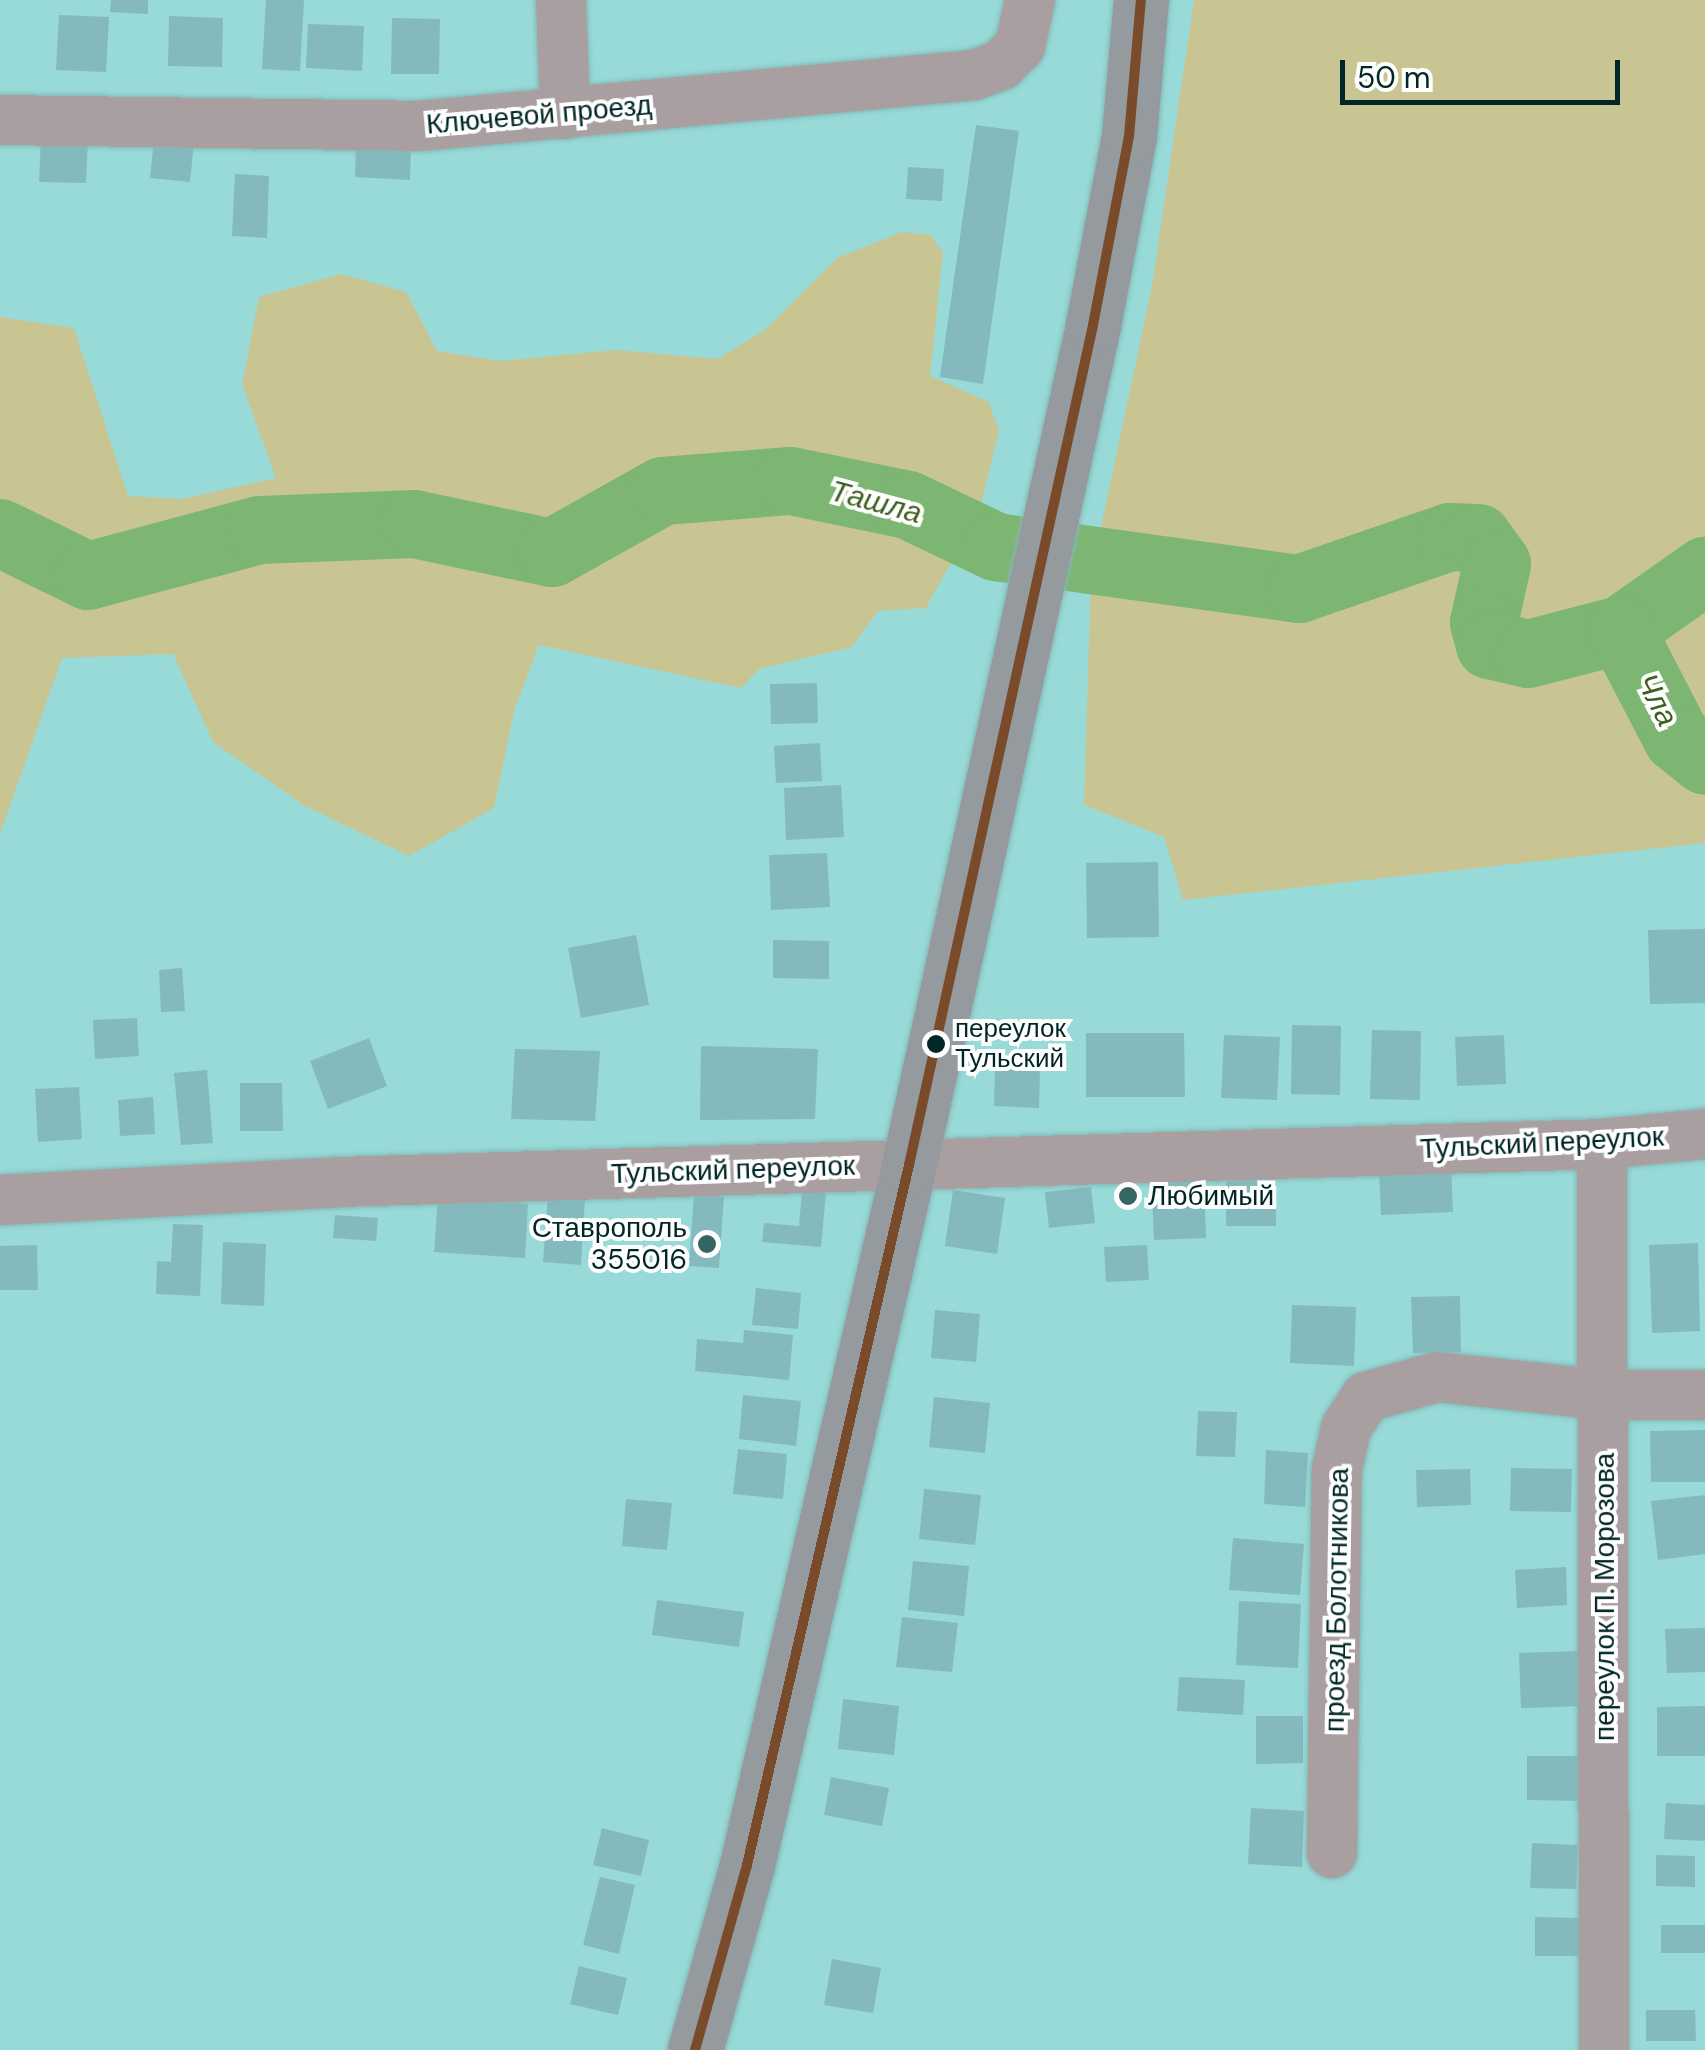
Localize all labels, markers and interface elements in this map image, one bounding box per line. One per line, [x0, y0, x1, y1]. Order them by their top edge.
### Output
scale bar [1345, 40, 1625, 102]
text: 50 m [1357, 58, 1431, 97]
street label: Ключевой проезд [425, 88, 653, 142]
water label: Ташла [826, 473, 926, 531]
water label: Чла [1629, 668, 1685, 732]
place label: переулок Тульский [955, 1013, 1066, 1074]
marker: переулок Тульский [926, 1034, 946, 1054]
street label: Тульский переулок [1419, 1120, 1665, 1166]
street label: Тульский переулок [610, 1149, 856, 1191]
place label: Любимый [1148, 1179, 1274, 1213]
marker: Любимый [1117, 1185, 1139, 1207]
place label: Ставрополь 355016 [532, 1211, 687, 1277]
marker: Ставрополь 355016 [696, 1233, 718, 1255]
street label: переулок П. Морозова [1588, 1453, 1622, 1741]
street label: проезд Болотникова [1318, 1468, 1356, 1732]

